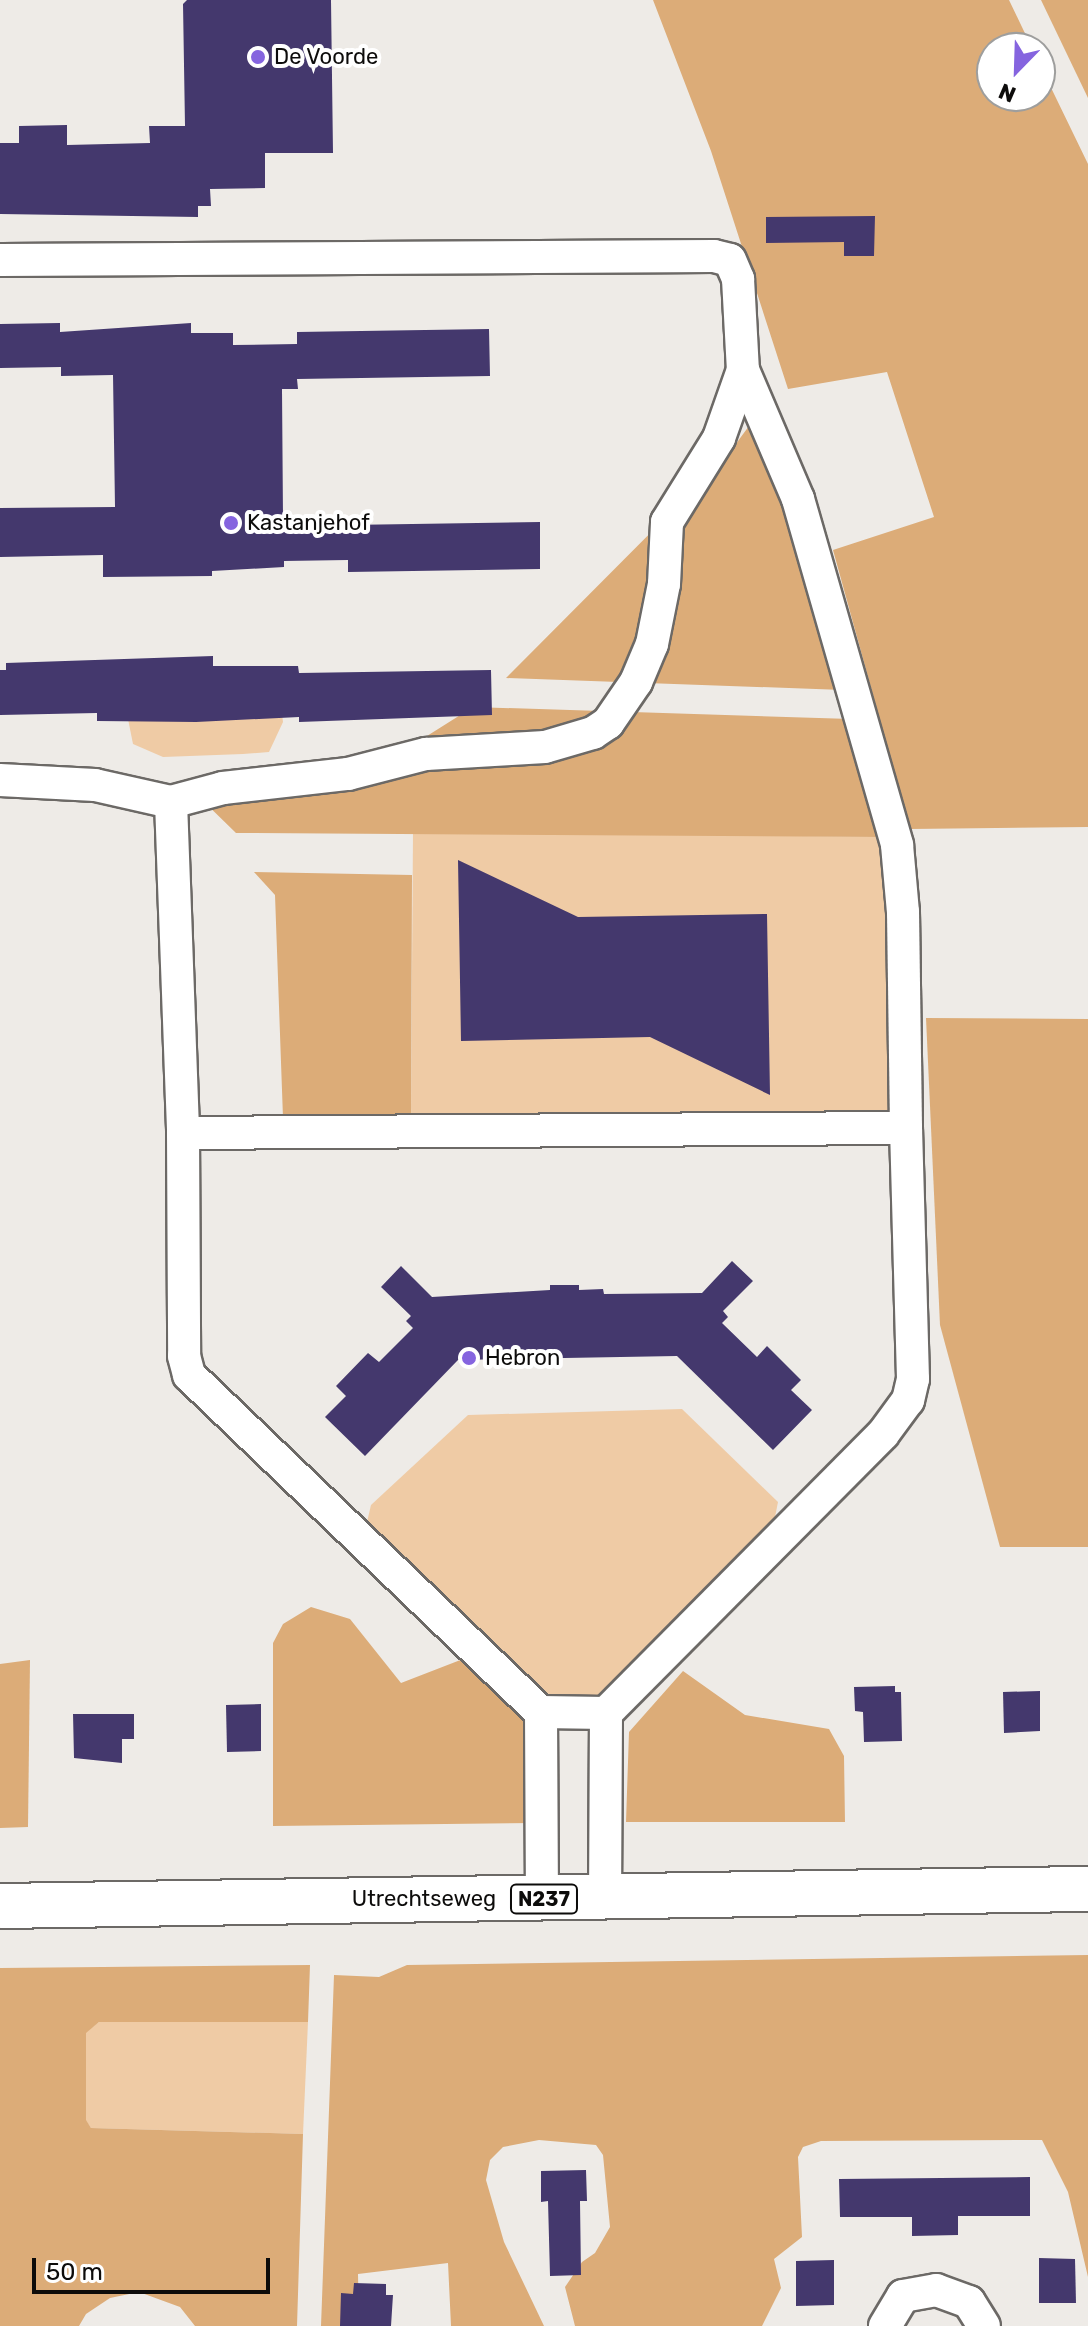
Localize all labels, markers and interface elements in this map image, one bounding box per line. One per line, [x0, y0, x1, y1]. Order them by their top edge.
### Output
north arrow [976, 32, 1056, 112]
place label: De Voorde [274, 44, 379, 70]
marker: De Voorde [249, 48, 267, 66]
text: N [995, 77, 1020, 108]
place label: Kastanjehof [247, 510, 370, 536]
marker: Kastanjehof [222, 514, 240, 532]
place label: Hebron [485, 1345, 560, 1371]
marker: Hebron [460, 1349, 478, 1367]
road number: N237 [508, 1883, 580, 1915]
street label: Utrechtseweg [352, 1886, 496, 1912]
scale bar [36, 2242, 274, 2292]
text: 50 m [46, 2258, 103, 2286]

